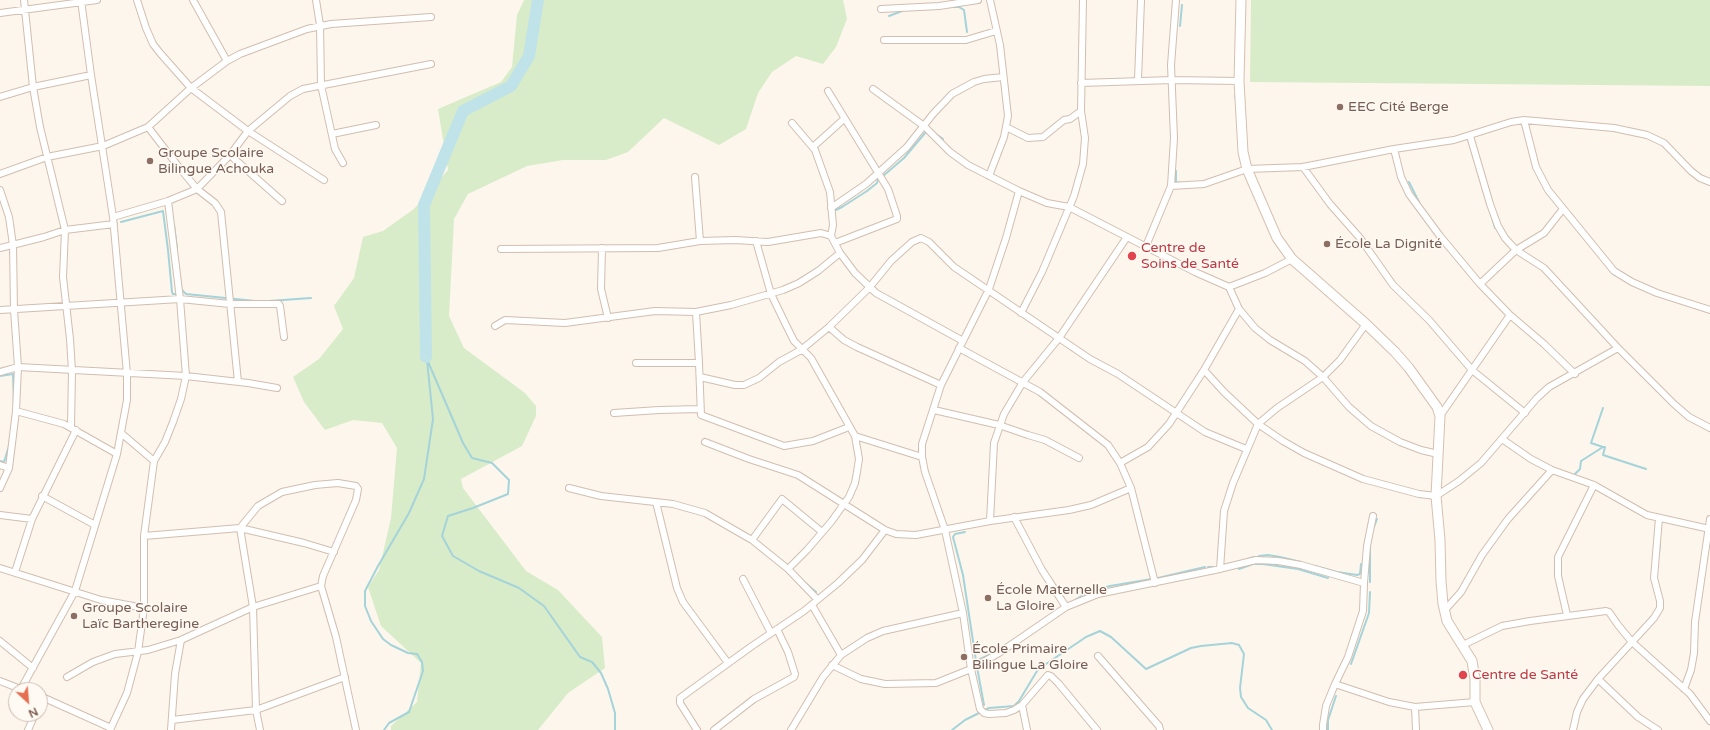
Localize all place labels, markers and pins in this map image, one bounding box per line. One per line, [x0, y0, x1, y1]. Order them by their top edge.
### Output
place label: EEC Cité Berge [1348, 99, 1449, 115]
marker: EEC Cité Berge [1335, 102, 1345, 112]
place label: Groupe Scolaire Bilingue Achouka [158, 145, 274, 178]
marker: Groupe Scolaire Bilingue Achouka [145, 156, 155, 166]
place label: École La Dignité [1335, 236, 1442, 252]
marker: École La Dignité [1322, 239, 1332, 249]
place label: Centre de Soins de Santé [1141, 240, 1239, 272]
marker: Centre de Soins de Santé [1126, 250, 1138, 262]
place label: École Maternelle La Gloire [996, 582, 1107, 614]
marker: École Maternelle La Gloire [983, 593, 993, 603]
place label: Groupe Scolaire Laïc Bartheregine [82, 600, 199, 632]
marker: Groupe Scolaire Laïc Bartheregine [69, 611, 79, 621]
place label: École Primaire Bilingue La Gloire [972, 641, 1088, 674]
marker: École Primaire Bilingue La Gloire [959, 652, 969, 662]
place label: Centre de Santé [1472, 667, 1578, 683]
marker: Centre de Santé [1457, 669, 1469, 681]

